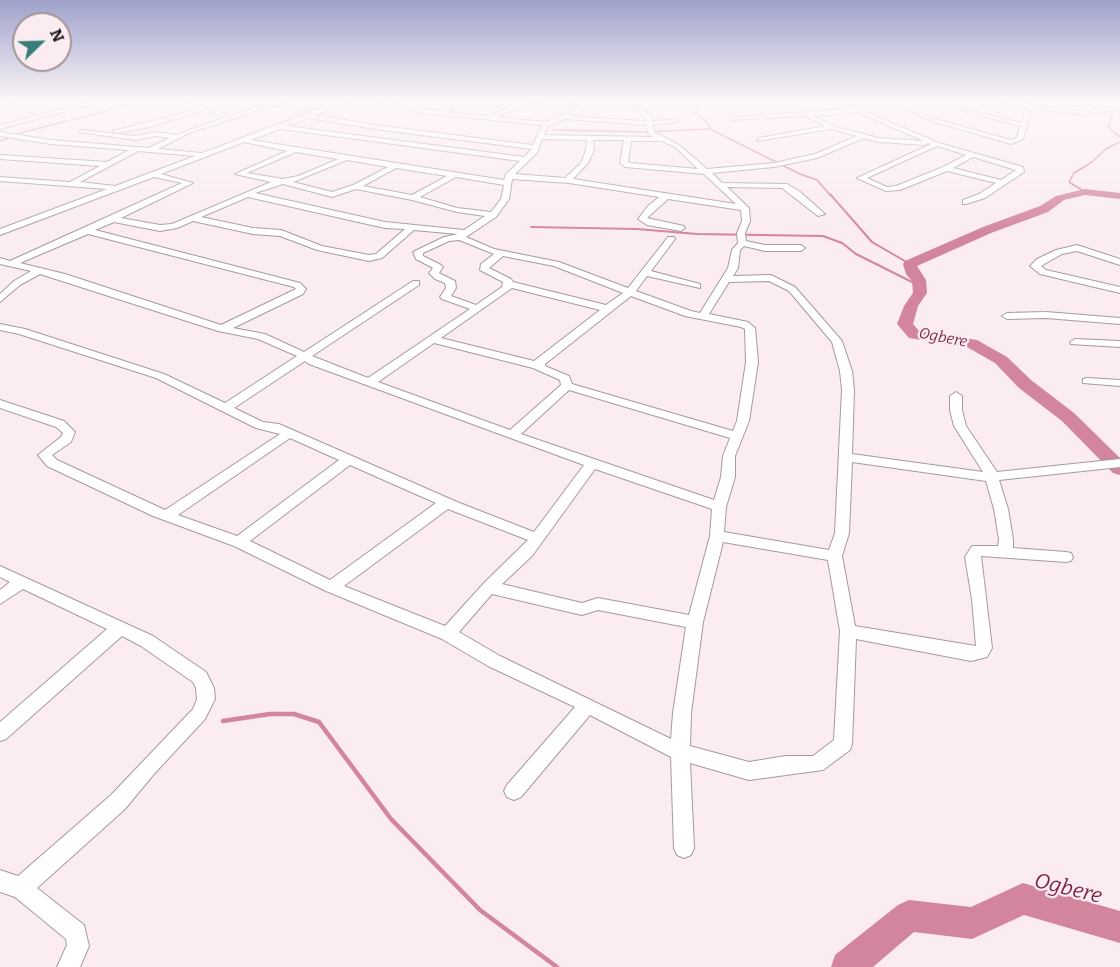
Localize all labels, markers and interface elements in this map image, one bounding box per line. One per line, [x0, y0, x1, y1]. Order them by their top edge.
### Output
north arrow [12, 12, 72, 72]
text: N [46, 26, 68, 45]
water label: Ogbere [917, 324, 969, 352]
water label: Ogbere [1032, 868, 1104, 910]

